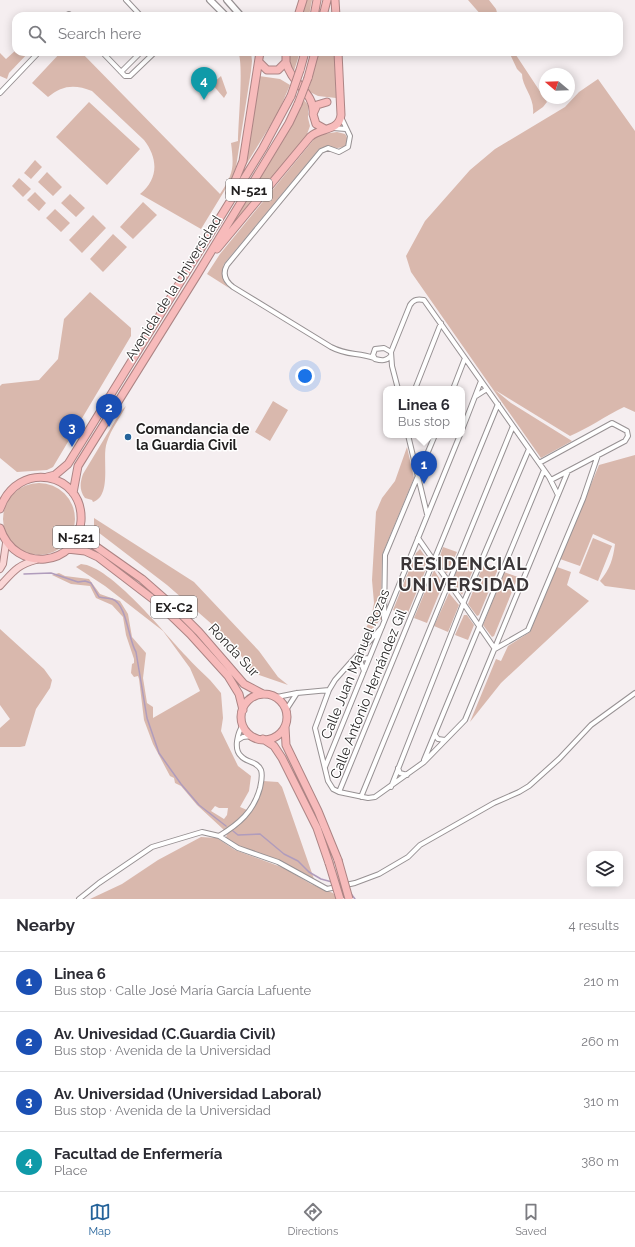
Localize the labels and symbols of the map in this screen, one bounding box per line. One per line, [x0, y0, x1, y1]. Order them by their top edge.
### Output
pin: 4 [191, 67, 217, 100]
north arrow [539, 68, 575, 104]
road number: N-521 [226, 179, 272, 201]
street label: Avenida de la Universidad [122, 213, 224, 363]
your location [295, 366, 315, 386]
pin: 2 [96, 394, 122, 427]
pin: 3 [59, 414, 85, 447]
place label: Comandancia de la Guardia Civil [136, 421, 250, 453]
marker: Comandancia de la Guardia Civil [123, 432, 133, 442]
pin: 1 [411, 451, 437, 484]
road number: N-521 [53, 526, 99, 548]
district label: RESIDENCIAL UNIVERSIDAD [398, 553, 530, 595]
street label: Calle Juan Manuel Rozas [318, 586, 393, 741]
road number: EX-C2 [151, 596, 197, 618]
street label: Calle Antonio Hernández Gil [327, 607, 409, 781]
street label: Ronda Sur [205, 620, 263, 680]

